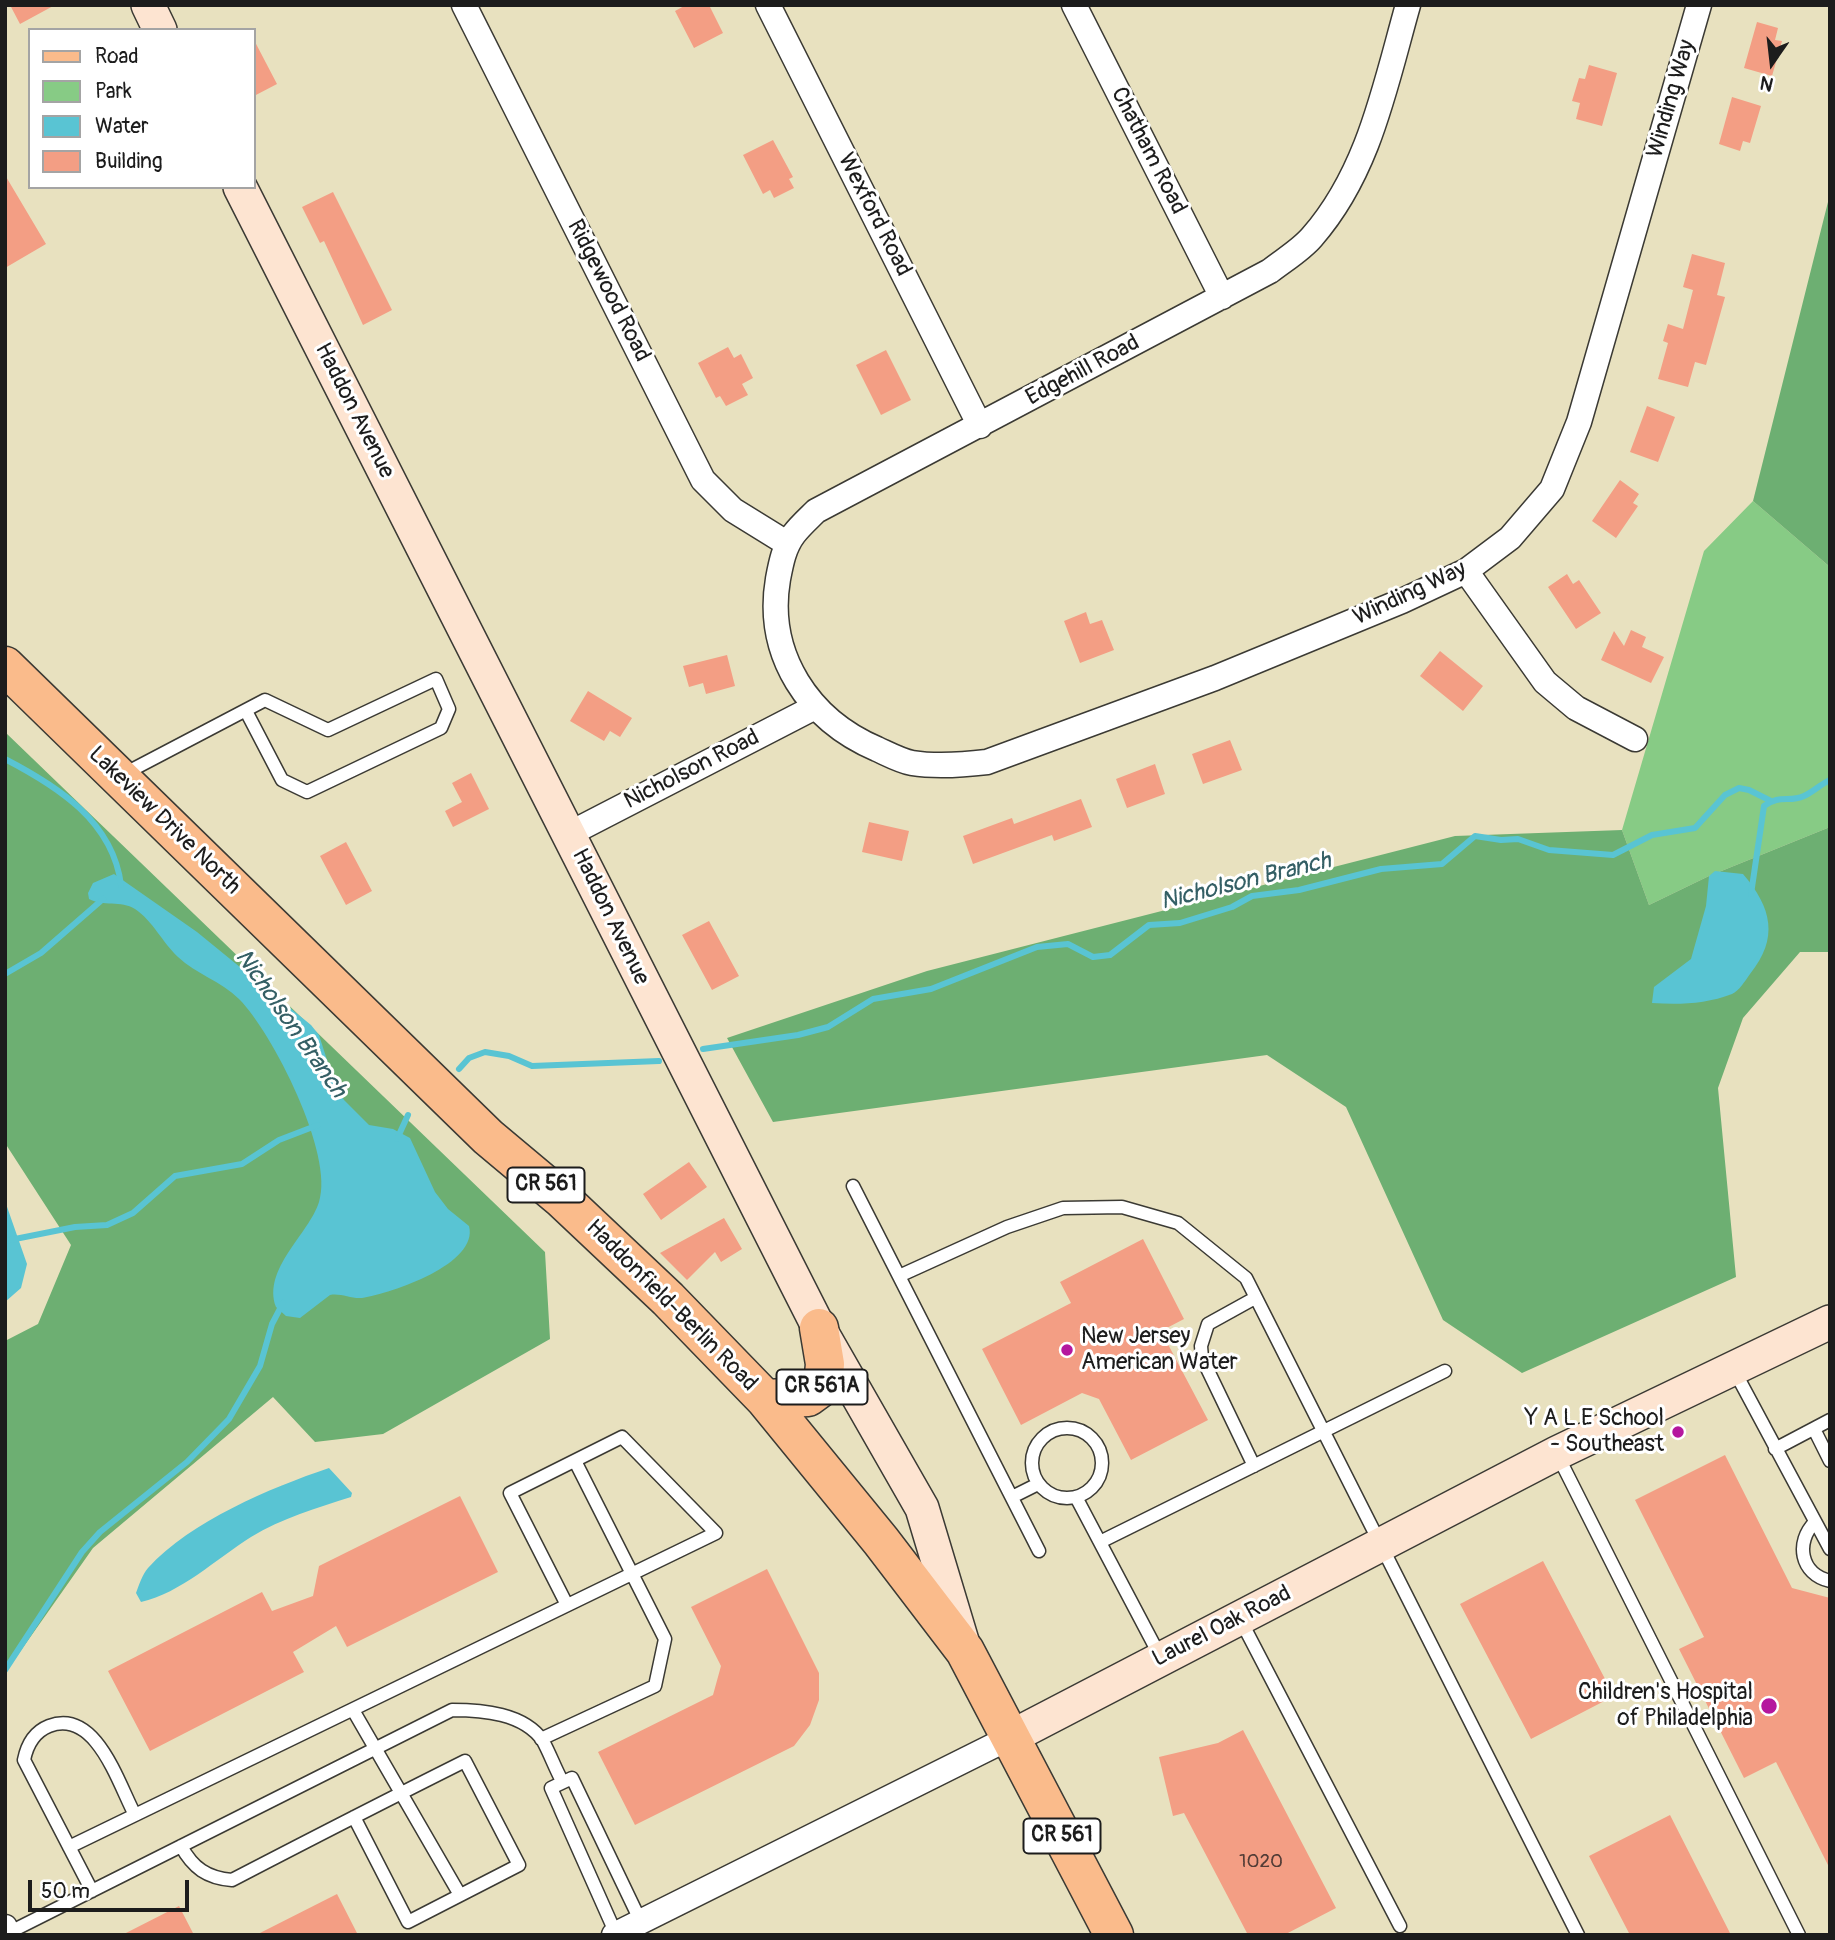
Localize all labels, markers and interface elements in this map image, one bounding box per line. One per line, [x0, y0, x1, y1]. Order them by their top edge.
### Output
legend [28, 28, 256, 189]
north arrow [1737, 28, 1807, 98]
street label: Winding Way [1642, 37, 1702, 161]
text: Road [95, 43, 139, 70]
text: N [1758, 70, 1776, 97]
text: Park [95, 78, 132, 105]
street label: Chatham Road [1104, 83, 1192, 219]
text: Water [95, 113, 148, 140]
text: Building [95, 148, 162, 175]
street label: Wexford Road [831, 149, 917, 281]
street label: Ridgewood Road [560, 215, 656, 367]
street label: Edgehill Road [1021, 330, 1145, 412]
street label: Haddon Avenue [308, 339, 400, 483]
street label: Winding Way [1349, 556, 1471, 632]
street label: Nicholson Road [620, 724, 764, 816]
street label: Lakeview Drive North [82, 741, 246, 901]
street label: Haddon Avenue [565, 844, 655, 990]
water label: Nicholson Branch [1158, 847, 1334, 917]
water label: Nicholson Branch [228, 944, 352, 1104]
road number: CR 561 [508, 1168, 584, 1202]
street label: Haddonfield-Berlin Road [579, 1214, 763, 1398]
place label: New Jersey American Water [1081, 1323, 1238, 1377]
marker: New Jersey American Water [1059, 1342, 1075, 1358]
road number: CR 561A [776, 1370, 868, 1404]
place label: Y A L E School - Southeast [1525, 1405, 1664, 1459]
marker: Y A L E School - Southeast [1670, 1424, 1686, 1440]
street label: Laurel Oak Road [1148, 1580, 1296, 1674]
place label: Children's Hospital of Philadelphia [1578, 1679, 1753, 1733]
marker: Children's Hospital of Philadelphia [1759, 1696, 1779, 1716]
road number: CR 561 [1024, 1818, 1100, 1854]
house number: 1020 [1239, 1851, 1283, 1873]
scale bar [32, 1867, 192, 1911]
text: 50 m [41, 1878, 90, 1905]

